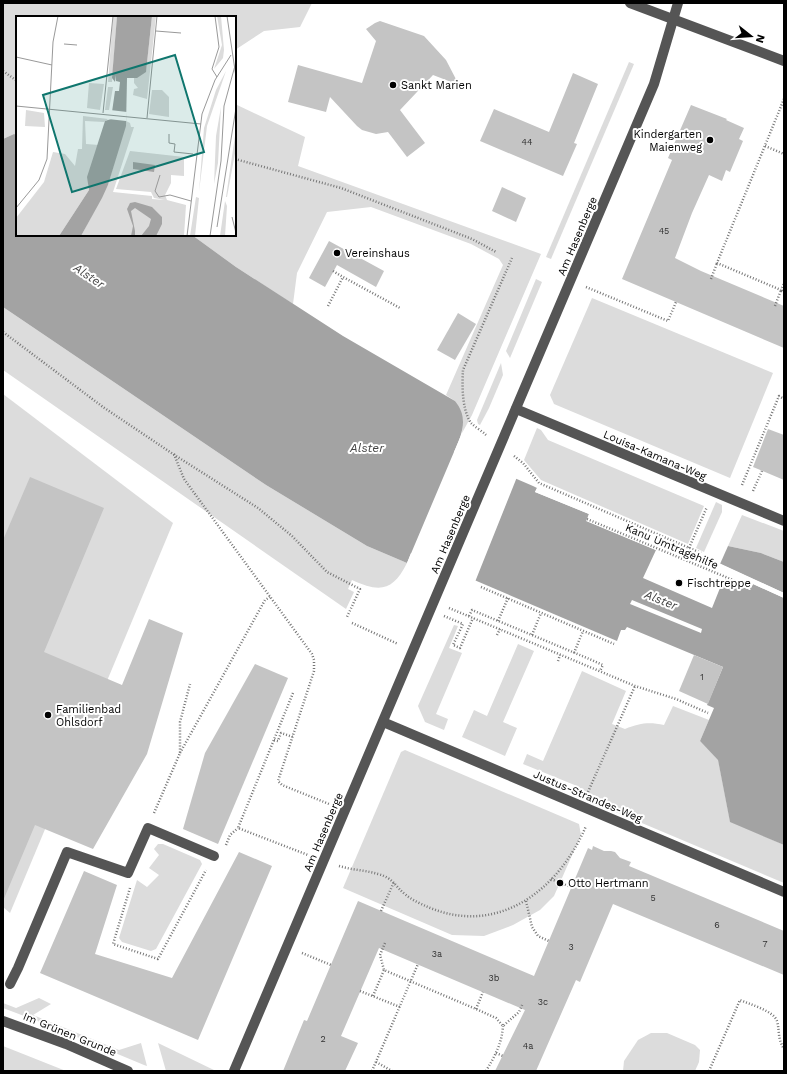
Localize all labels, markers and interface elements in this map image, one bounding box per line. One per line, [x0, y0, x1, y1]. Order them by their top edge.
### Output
inset map [16, 16, 236, 236]
north arrow [731, 16, 771, 56]
text: N [753, 33, 767, 45]
place label: Sankt Marien [401, 79, 472, 92]
marker: Sankt Marien [388, 80, 398, 90]
place label: Kindergarten Maienweg [634, 128, 702, 154]
marker: Kindergarten Maienweg [705, 135, 715, 145]
house number: 44 [522, 137, 533, 147]
street label: Am Hasenberge [555, 195, 600, 278]
house number: 45 [659, 226, 669, 236]
place label: Vereinshaus [345, 247, 410, 260]
marker: Vereinshaus [332, 248, 342, 258]
water label: Alster [70, 260, 108, 292]
street label: Louisa-Kamana-Weg [601, 428, 708, 483]
water label: Alster [349, 441, 385, 455]
street label: Am Hasenberge [428, 493, 473, 576]
street label: Kanu Umtragehilfe [623, 521, 720, 572]
place label: Fischtreppe [687, 577, 751, 590]
marker: Fischtreppe [674, 578, 684, 588]
water label: Alster [642, 587, 681, 613]
house number: 1 [700, 672, 704, 682]
place label: Familienbad Ohlsdorf [56, 703, 121, 729]
marker: Familienbad Ohlsdorf [43, 710, 53, 720]
street label: Justus-Strandes-Weg [531, 768, 644, 825]
street label: Am Hasenberge [301, 791, 346, 874]
place label: Otto Hertmann [568, 877, 649, 890]
marker: Otto Hertmann [555, 878, 565, 888]
house number: 5 [650, 893, 656, 903]
house number: 6 [714, 920, 720, 930]
house number: 7 [762, 939, 768, 949]
house number: 3 [568, 942, 574, 952]
house number: 3a [432, 949, 442, 959]
house number: 3b [489, 973, 500, 983]
house number: 3c [538, 997, 548, 1007]
street label: Im Grünen Grunde [21, 1010, 118, 1059]
house number: 2 [320, 1034, 326, 1044]
house number: 4a [523, 1041, 533, 1051]

